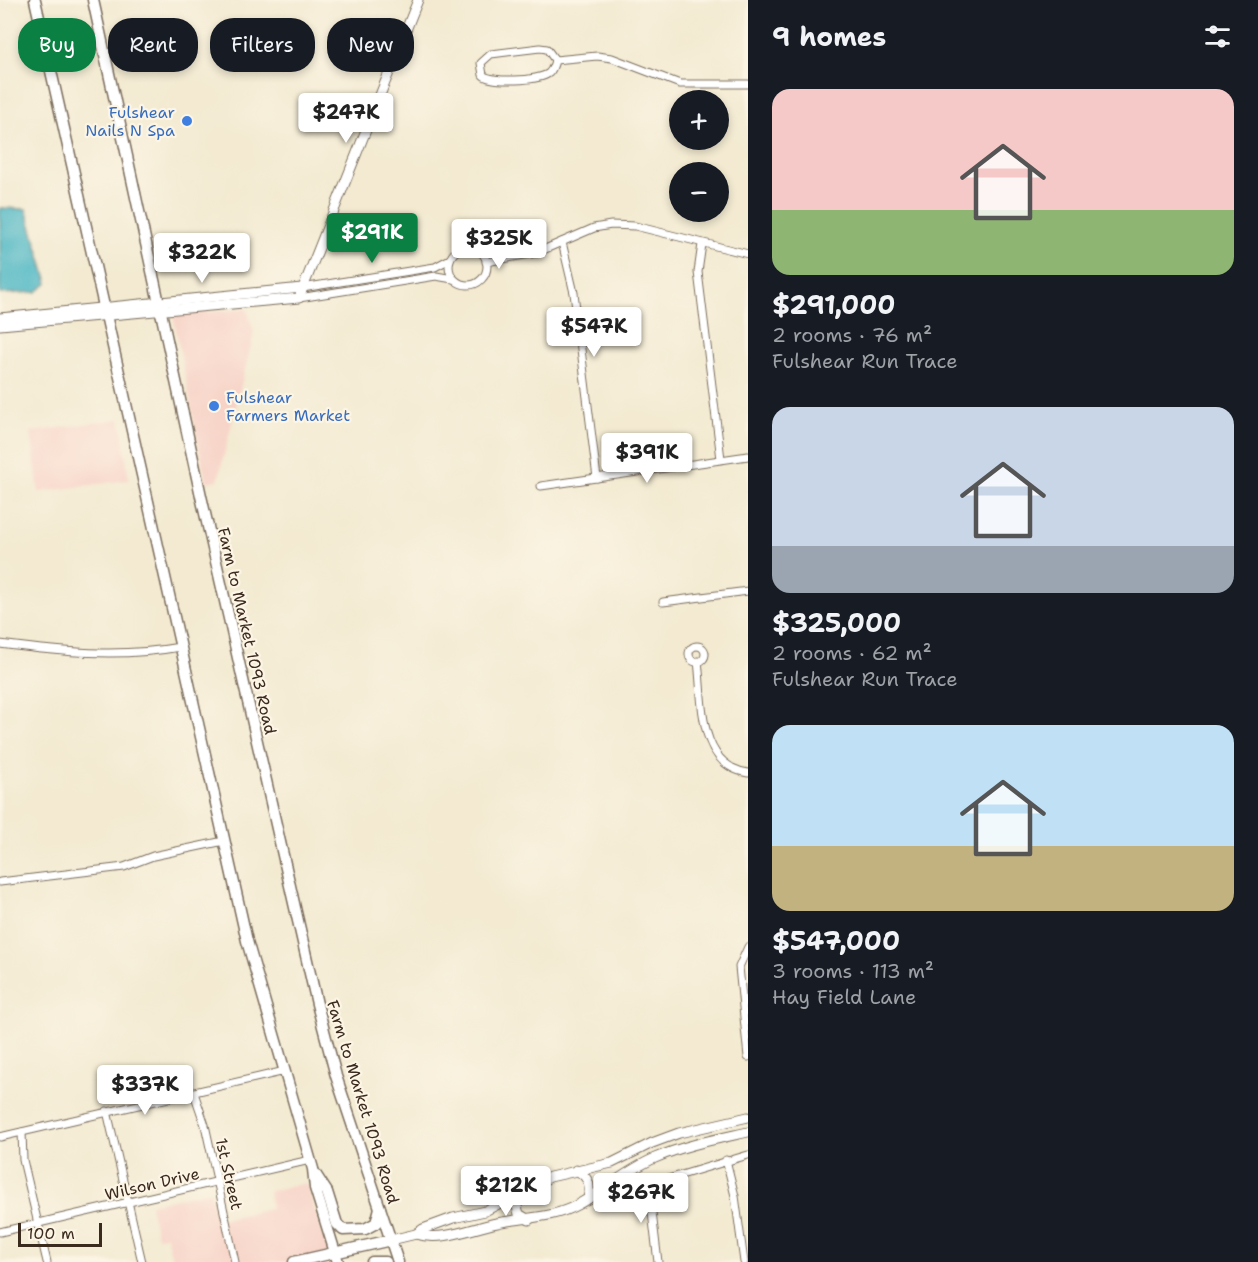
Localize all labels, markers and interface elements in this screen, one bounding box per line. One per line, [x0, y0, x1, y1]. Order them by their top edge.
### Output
chip: Buy [18, 18, 96, 72]
chip: Rent [108, 18, 198, 72]
chip: Filters [210, 18, 315, 72]
chip: New [327, 18, 414, 72]
text: 9 homes [772, 19, 886, 54]
icon: filters [1201, 20, 1234, 53]
map controls [669, 90, 729, 222]
button: + [669, 90, 729, 150]
pin: $247K [304, 93, 388, 144]
text: $247K [312, 99, 380, 125]
place label: Fulshear Nails N Spa [85, 102, 175, 141]
marker: Fulshear Nails N Spa [180, 114, 194, 128]
icon: home [949, 128, 1057, 236]
button: − [669, 162, 729, 222]
pin: $291K [330, 213, 414, 264]
text: $291K [341, 219, 403, 245]
pin: $325K [457, 219, 541, 270]
text: $325K [466, 225, 532, 251]
pin: $322K [160, 233, 244, 284]
text: $322K [168, 239, 236, 265]
text: $291,000 [772, 287, 896, 322]
pin: $547K [552, 307, 636, 358]
text: $547K [560, 313, 628, 339]
text: 2 rooms · 76 m² [772, 322, 932, 348]
text: Fulshear Run Trace [772, 348, 958, 374]
place label: Fulshear Farmers Market [226, 387, 350, 426]
marker: Fulshear Farmers Market [207, 399, 221, 413]
pin: $391K [605, 433, 689, 484]
text: $391K [615, 439, 679, 465]
icon: home [949, 446, 1057, 554]
street label: Farm to Market 1093 Road [213, 525, 281, 737]
text: $325,000 [772, 605, 901, 640]
text: 2 rooms · 62 m² [772, 640, 932, 666]
text: Fulshear Run Trace [772, 666, 958, 692]
icon: home [949, 764, 1057, 872]
text: $547,000 [772, 923, 900, 958]
text: 3 rooms · 113 m² [772, 958, 934, 984]
text: Hay Field Lane [772, 984, 916, 1010]
street label: Farm to Market 1093 Road [322, 998, 404, 1206]
pin: $337K [103, 1065, 187, 1116]
text: $337K [111, 1071, 179, 1097]
street label: 1st Street [211, 1136, 247, 1212]
street label: Wilson Drive [103, 1163, 201, 1205]
pin: $212K [464, 1166, 548, 1217]
text: $212K [475, 1172, 537, 1198]
pin: $267K [599, 1173, 683, 1224]
text: $267K [607, 1179, 675, 1205]
scale bar [18, 1220, 102, 1248]
text: 100 m [27, 1223, 75, 1244]

